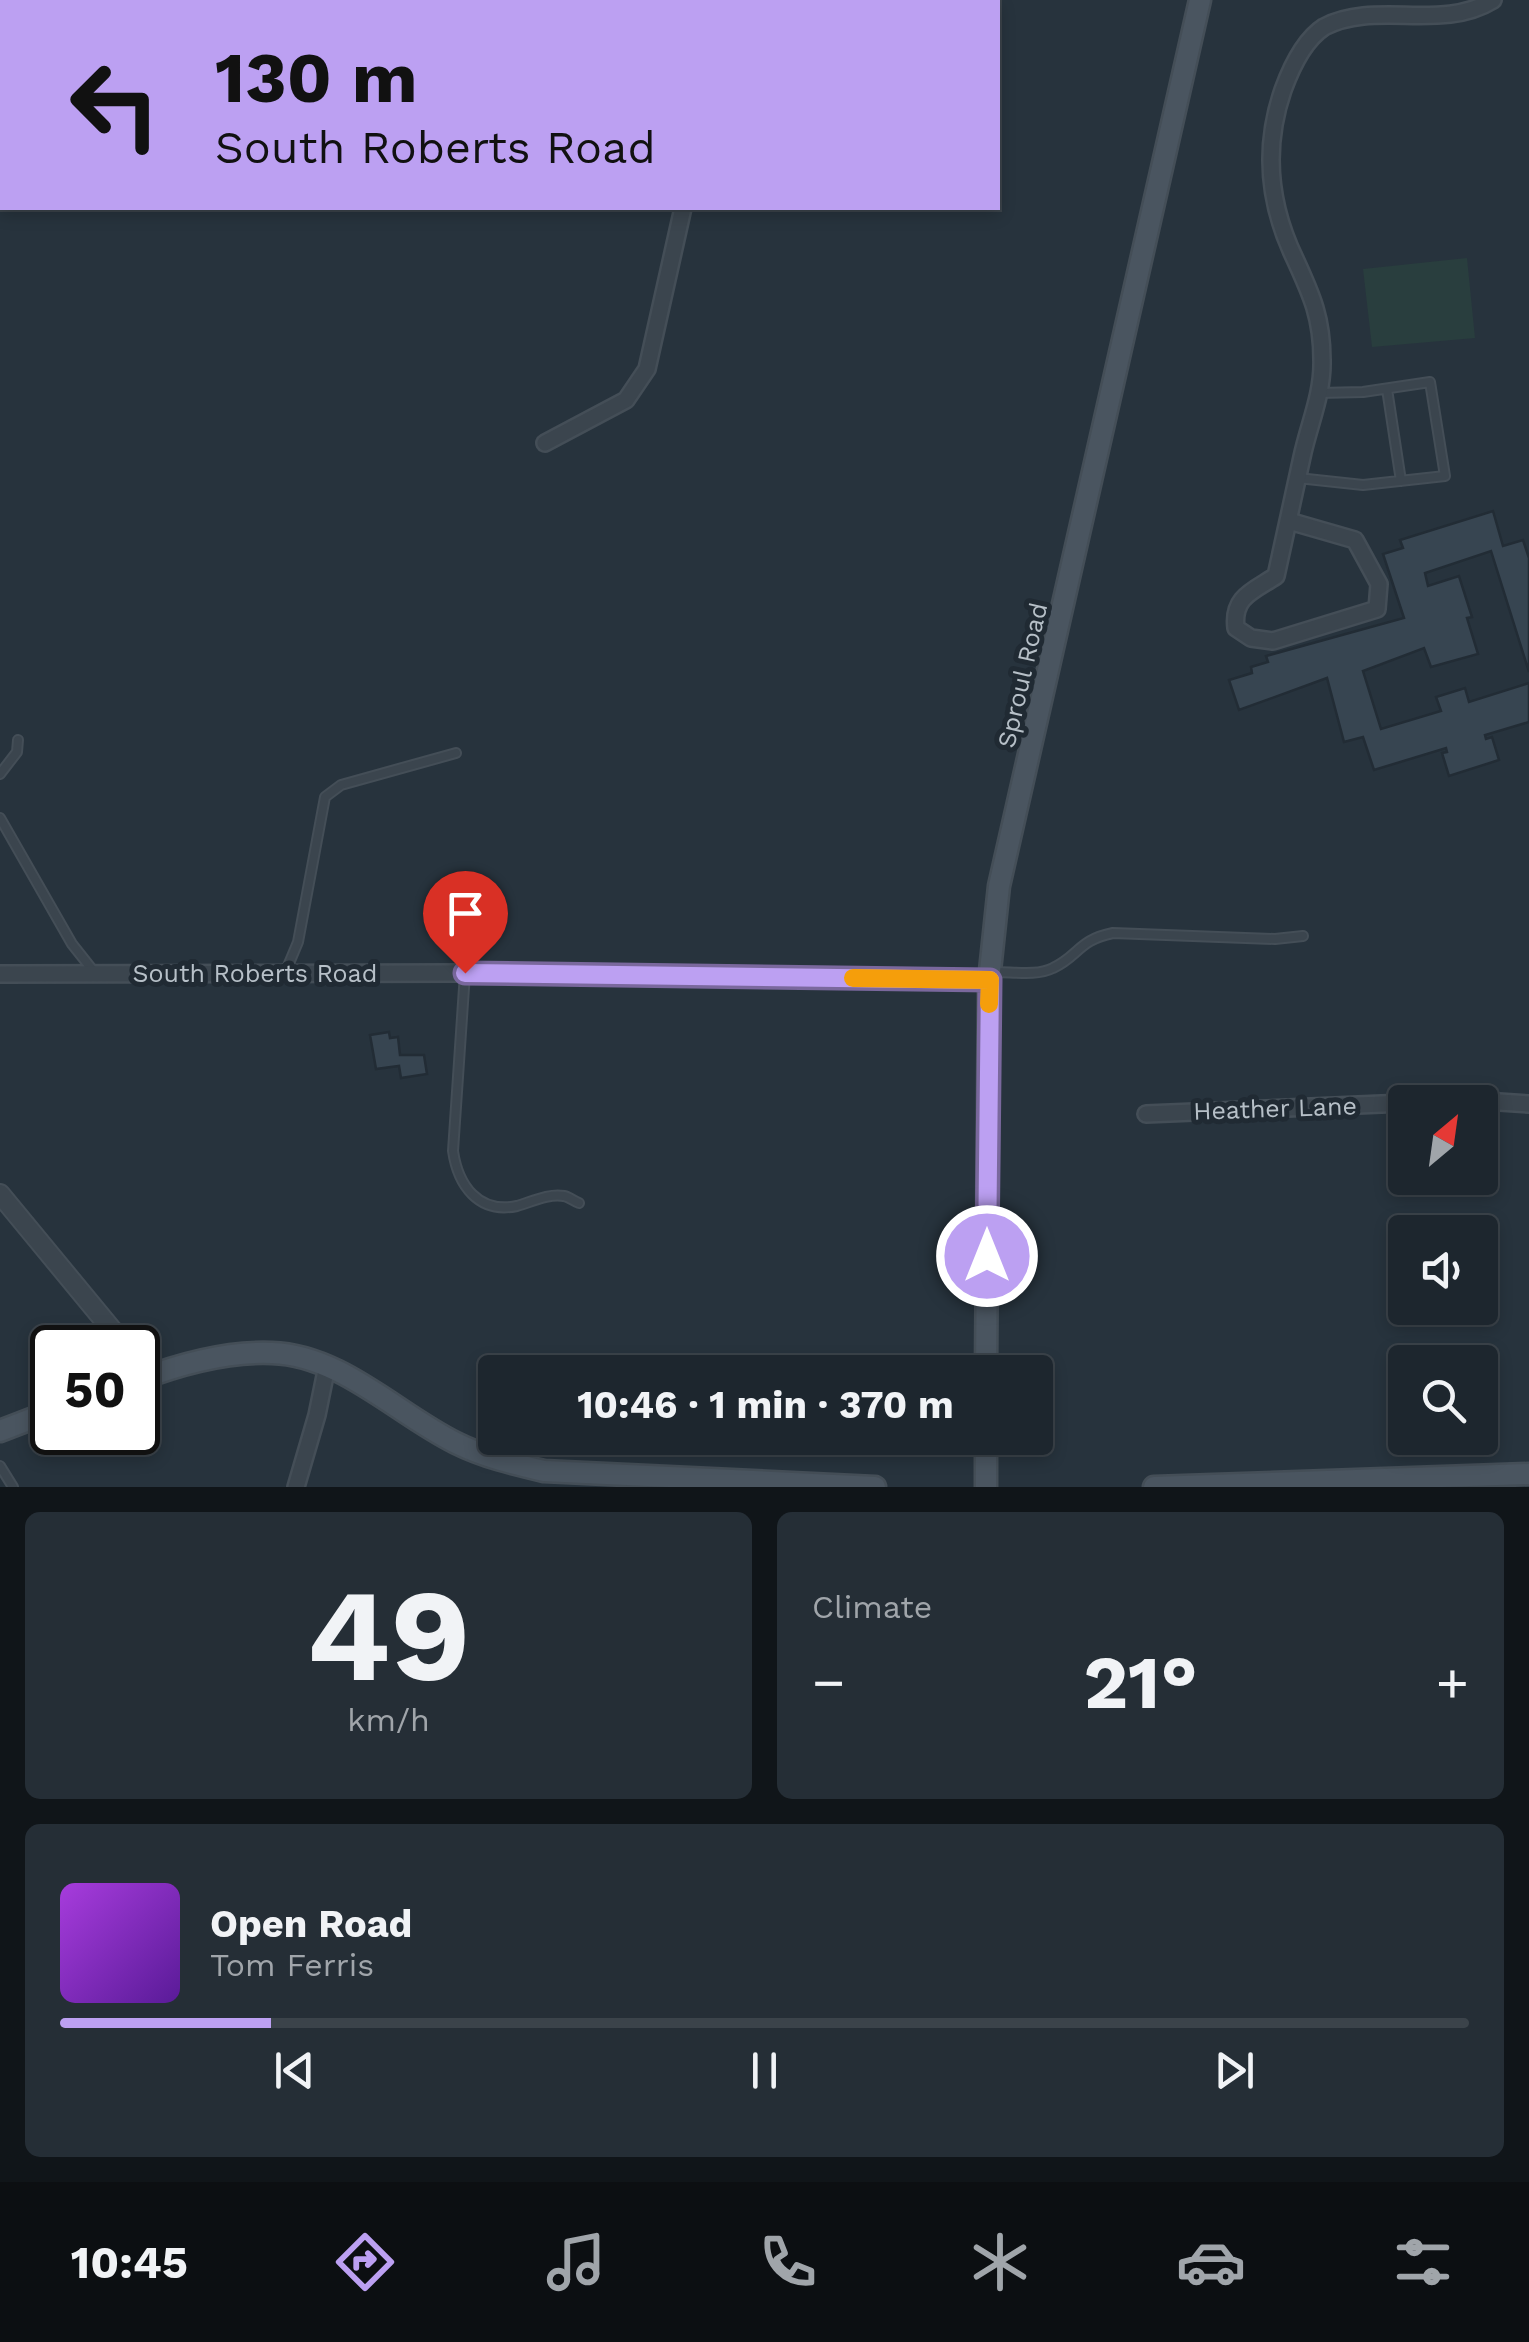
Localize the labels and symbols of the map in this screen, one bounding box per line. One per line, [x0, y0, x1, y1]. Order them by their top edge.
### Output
street label: Sproul Road [992, 600, 1053, 751]
pin [423, 871, 508, 974]
street label: South Roberts Road [133, 959, 377, 988]
north arrow [1388, 1085, 1498, 1195]
street label: Heather Lane [1193, 1091, 1357, 1126]
position arrow [935, 1204, 1039, 1308]
speed limit sign: 50 [30, 1325, 160, 1455]

